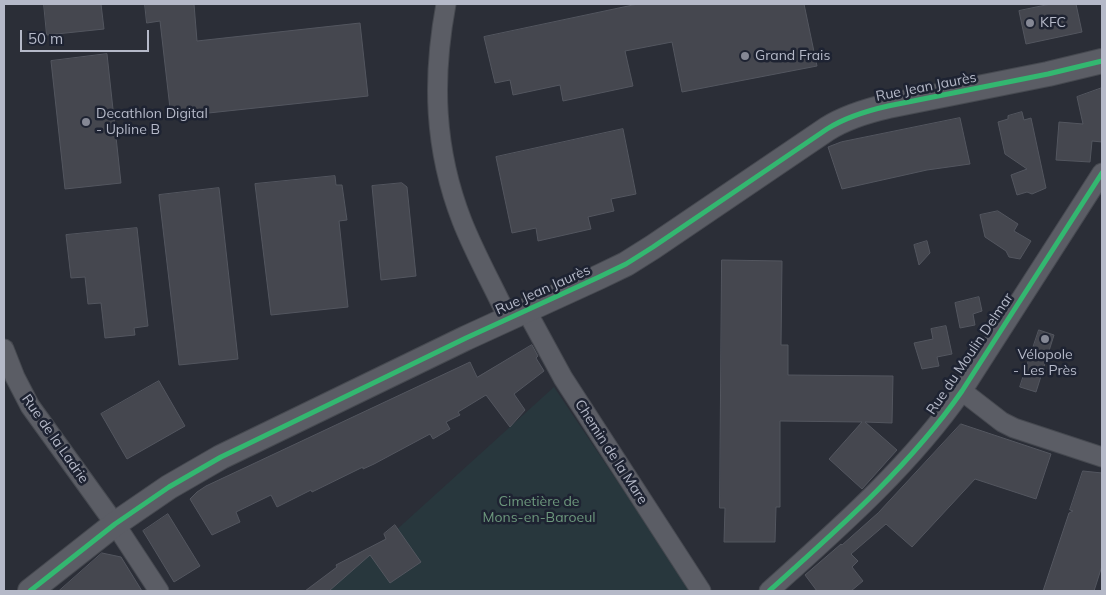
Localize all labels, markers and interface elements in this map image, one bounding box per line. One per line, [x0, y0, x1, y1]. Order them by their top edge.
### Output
place label: KFC [1040, 15, 1066, 31]
marker: KFC [1024, 17, 1036, 29]
scale bar [22, 20, 151, 52]
text: 50 m [28, 29, 63, 48]
place label: Grand Frais [755, 48, 830, 64]
marker: Grand Frais [739, 50, 751, 62]
street label: Rue Jean Jaurès [874, 69, 978, 105]
place label: Decathlon Digital - Upline B [96, 106, 208, 138]
marker: Decathlon Digital - Upline B [80, 116, 92, 128]
street label: Rue Jean Jaurès [493, 262, 593, 318]
street label: Rue du Moulin Delmar [923, 290, 1017, 418]
marker: Vélopole - Les Près [1039, 333, 1051, 345]
place label: Vélopole - Les Près [1013, 347, 1077, 380]
street label: Rue de la Ladrie [18, 391, 92, 487]
street label: Chemin de la Mare [571, 397, 651, 507]
park label: Cimetière de Mons-en-Baroeul [482, 494, 596, 526]

